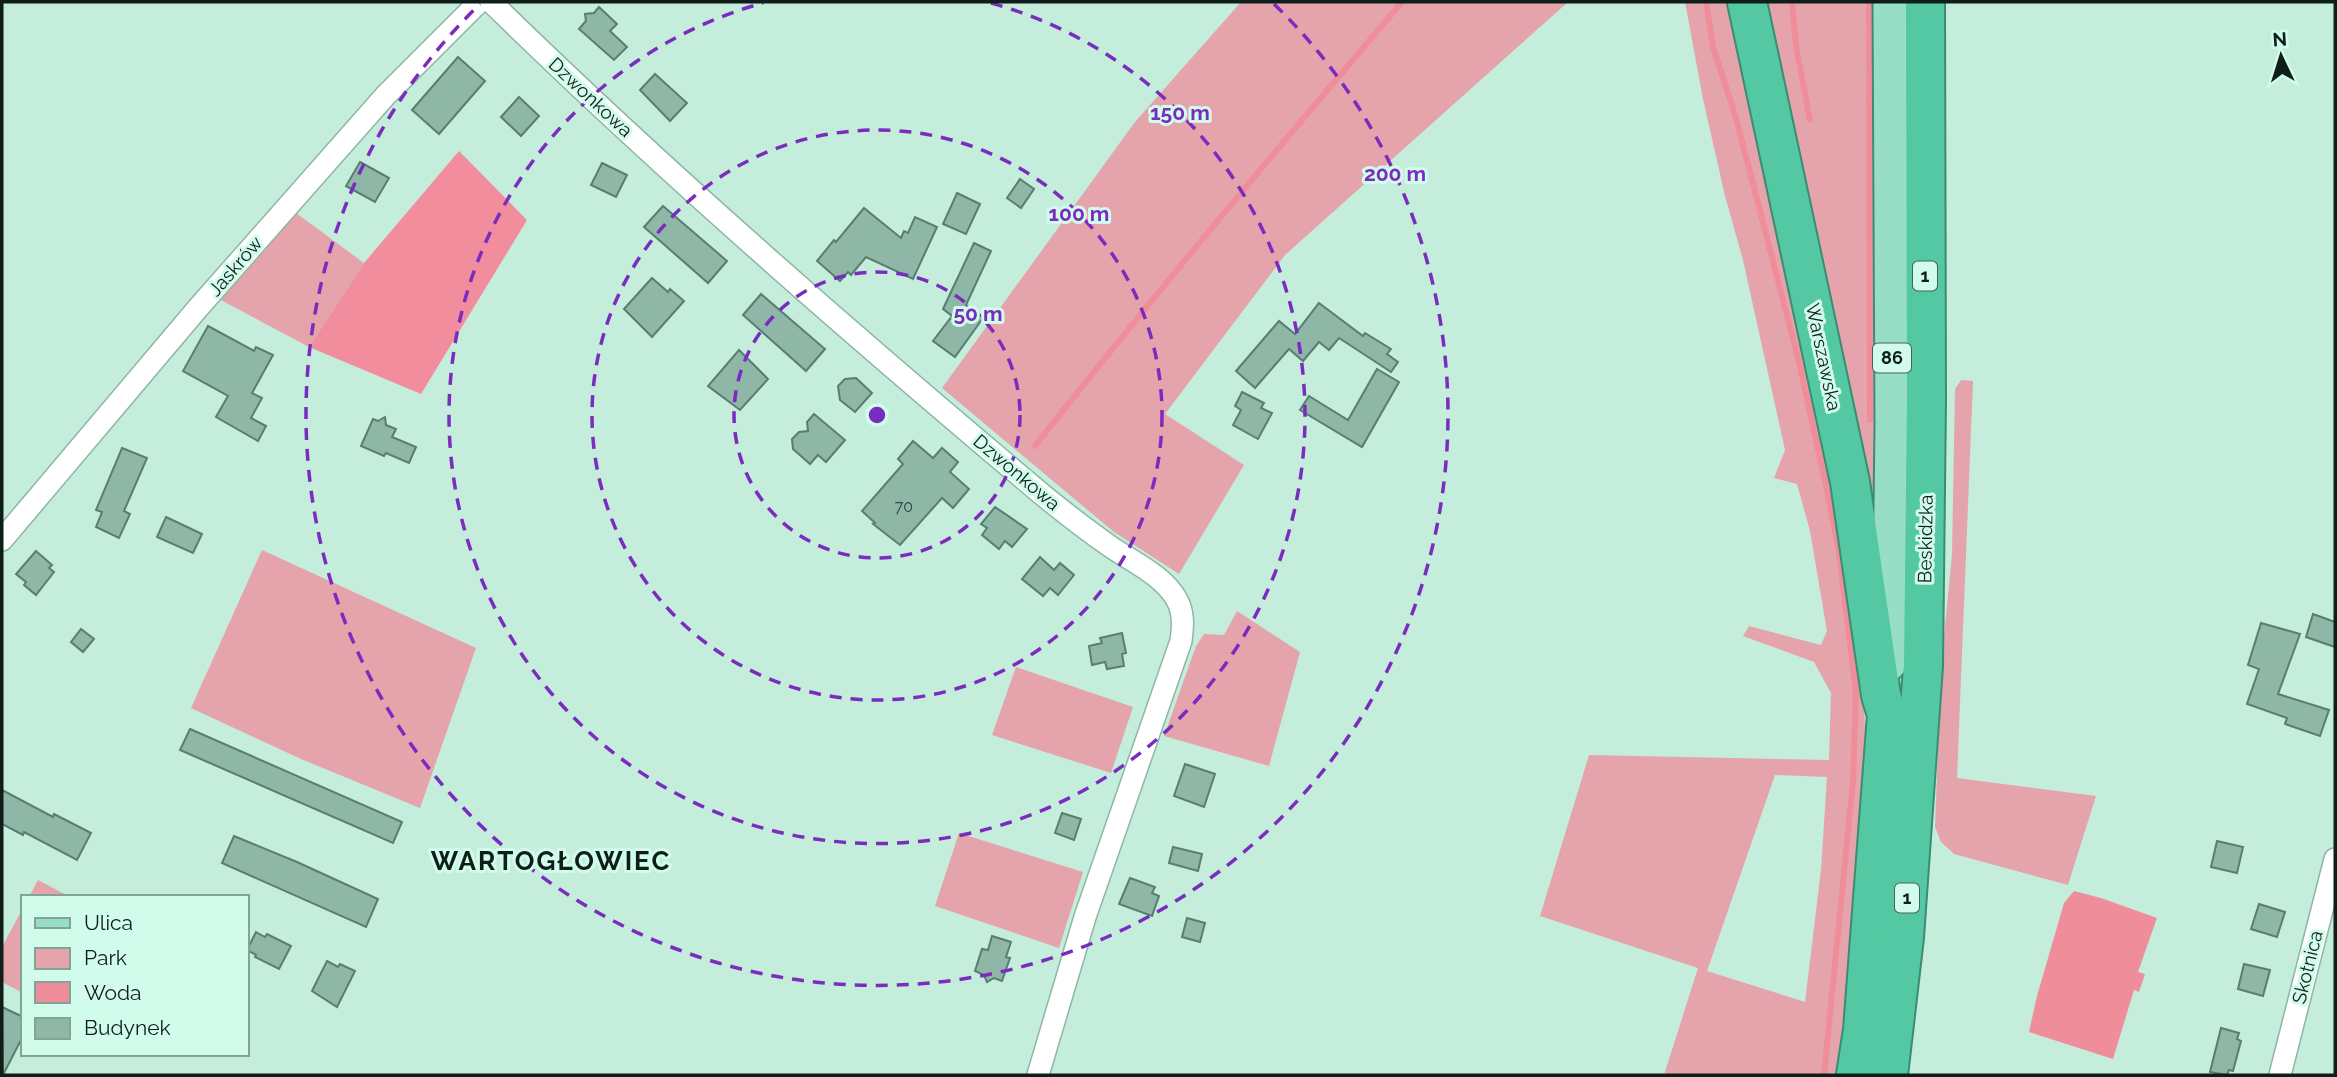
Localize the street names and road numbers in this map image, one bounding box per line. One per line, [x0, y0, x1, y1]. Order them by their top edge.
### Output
street label: Dzwonkowa [545, 53, 637, 141]
street label: Jaskrów [203, 231, 267, 300]
road number: 1 [1913, 262, 1937, 290]
street label: Warszawska [1802, 301, 1846, 413]
road number: 86 [1873, 344, 1911, 372]
street label: Dzwonkowa [969, 429, 1065, 515]
street label: Beskidzka [1913, 494, 1937, 584]
road number: 1 [1895, 884, 1919, 912]
street label: Skotnica [2287, 928, 2327, 1006]

